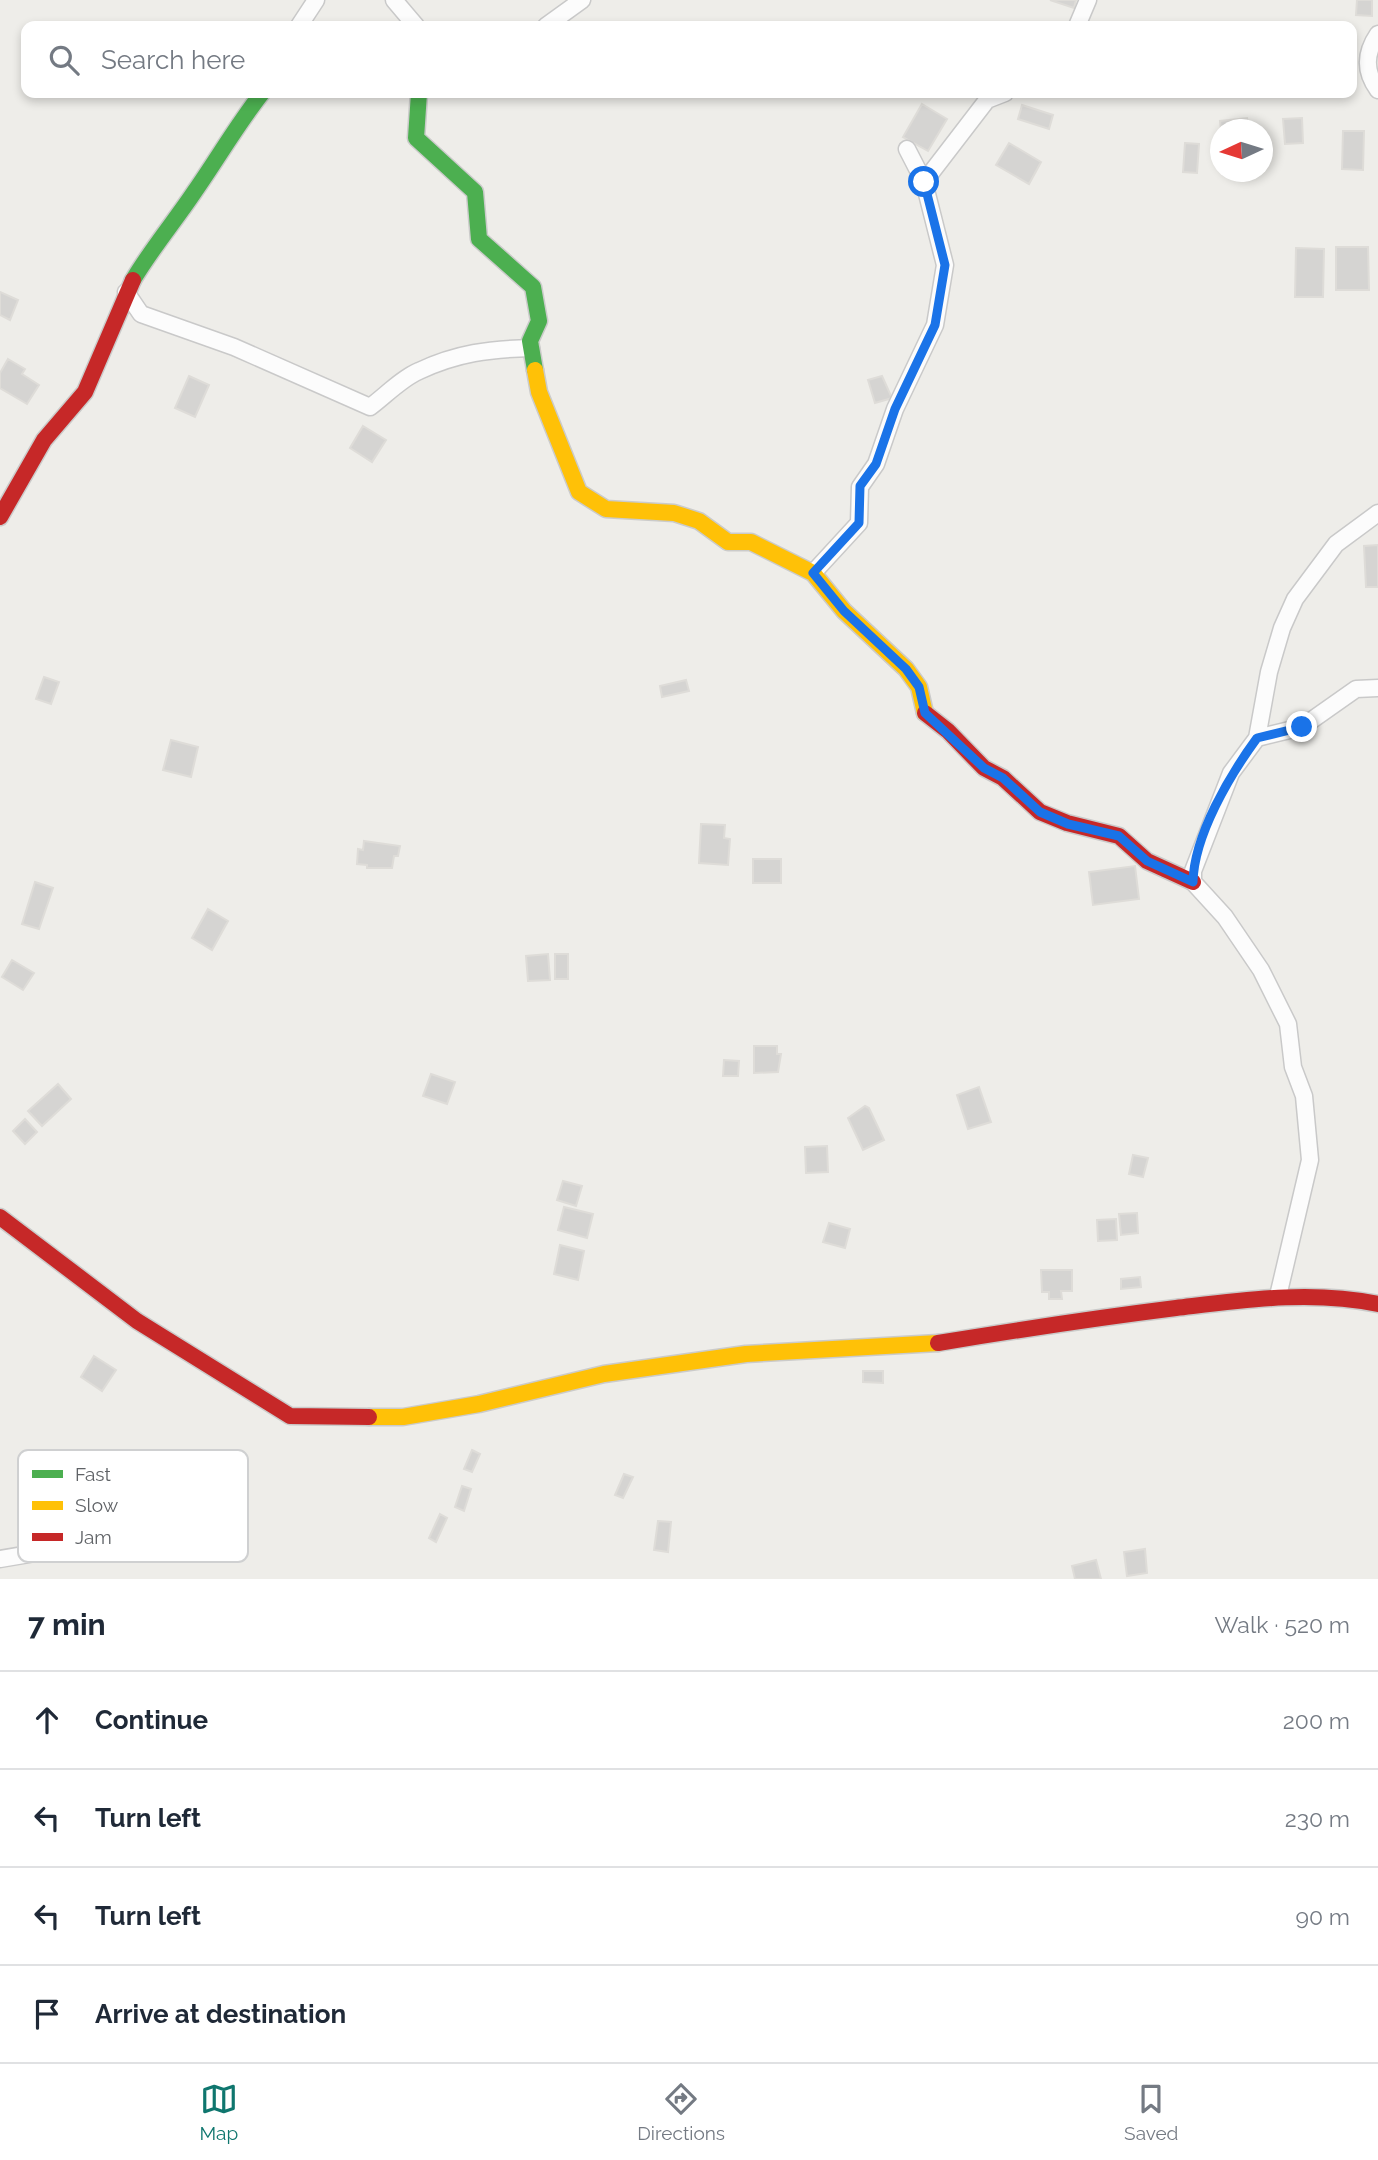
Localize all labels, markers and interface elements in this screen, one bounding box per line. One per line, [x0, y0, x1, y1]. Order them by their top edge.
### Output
search box [21, 21, 1357, 98]
icon: search [45, 41, 83, 79]
text: Search here [101, 45, 245, 75]
north arrow [1210, 119, 1273, 182]
route start [908, 166, 939, 197]
route end [1286, 711, 1317, 742]
legend [18, 1450, 248, 1562]
text: Fast [75, 1463, 111, 1485]
text: Slow [75, 1494, 119, 1516]
text: Jam [75, 1526, 112, 1548]
text: 7 min [28, 1607, 106, 1642]
text: Walk · 520 m [1215, 1611, 1350, 1638]
icon: ahead [28, 1701, 66, 1739]
text: Continue [95, 1705, 208, 1735]
text: 200 m [1283, 1707, 1350, 1734]
icon: left [28, 1799, 66, 1837]
text: Turn left [95, 1803, 201, 1833]
text: 230 m [1285, 1805, 1350, 1832]
icon: left [28, 1897, 66, 1935]
text: Turn left [95, 1901, 201, 1931]
text: 90 m [1295, 1903, 1350, 1930]
icon: arrive [28, 1995, 66, 2033]
text: Arrive at destination [95, 1999, 346, 2029]
tab: Map [200, 2080, 238, 2144]
tab: Directions [637, 2080, 725, 2144]
tab: Saved [1124, 2080, 1178, 2144]

